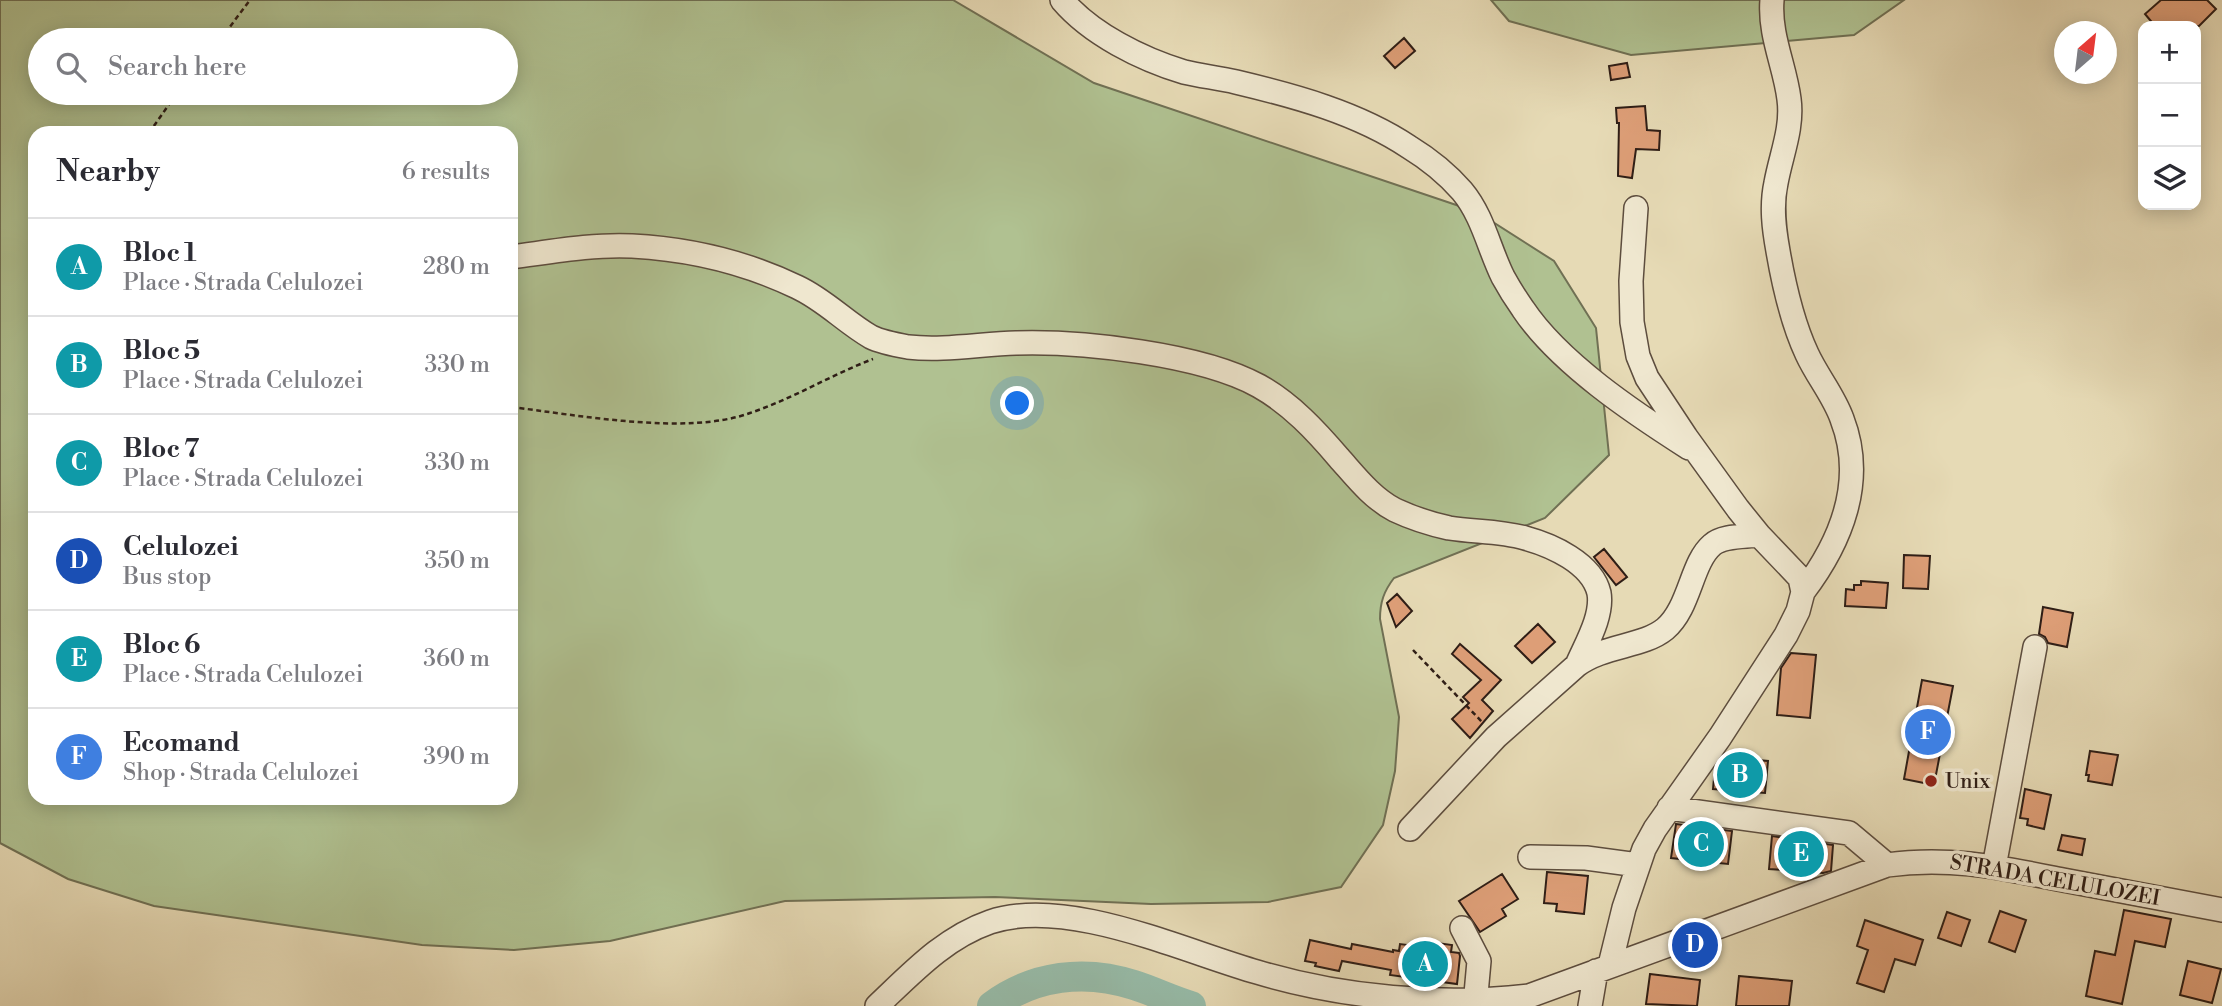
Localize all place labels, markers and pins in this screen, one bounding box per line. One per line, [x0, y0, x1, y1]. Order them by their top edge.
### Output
pin: F [1905, 706, 1951, 758]
pin: B [1717, 749, 1763, 801]
place label: Unix [1945, 769, 1990, 795]
marker: Unix [1923, 773, 1939, 789]
pin: C [1678, 818, 1724, 870]
pin: E [1778, 828, 1824, 880]
pin: D [1672, 919, 1718, 971]
pin: A [1402, 938, 1448, 990]

